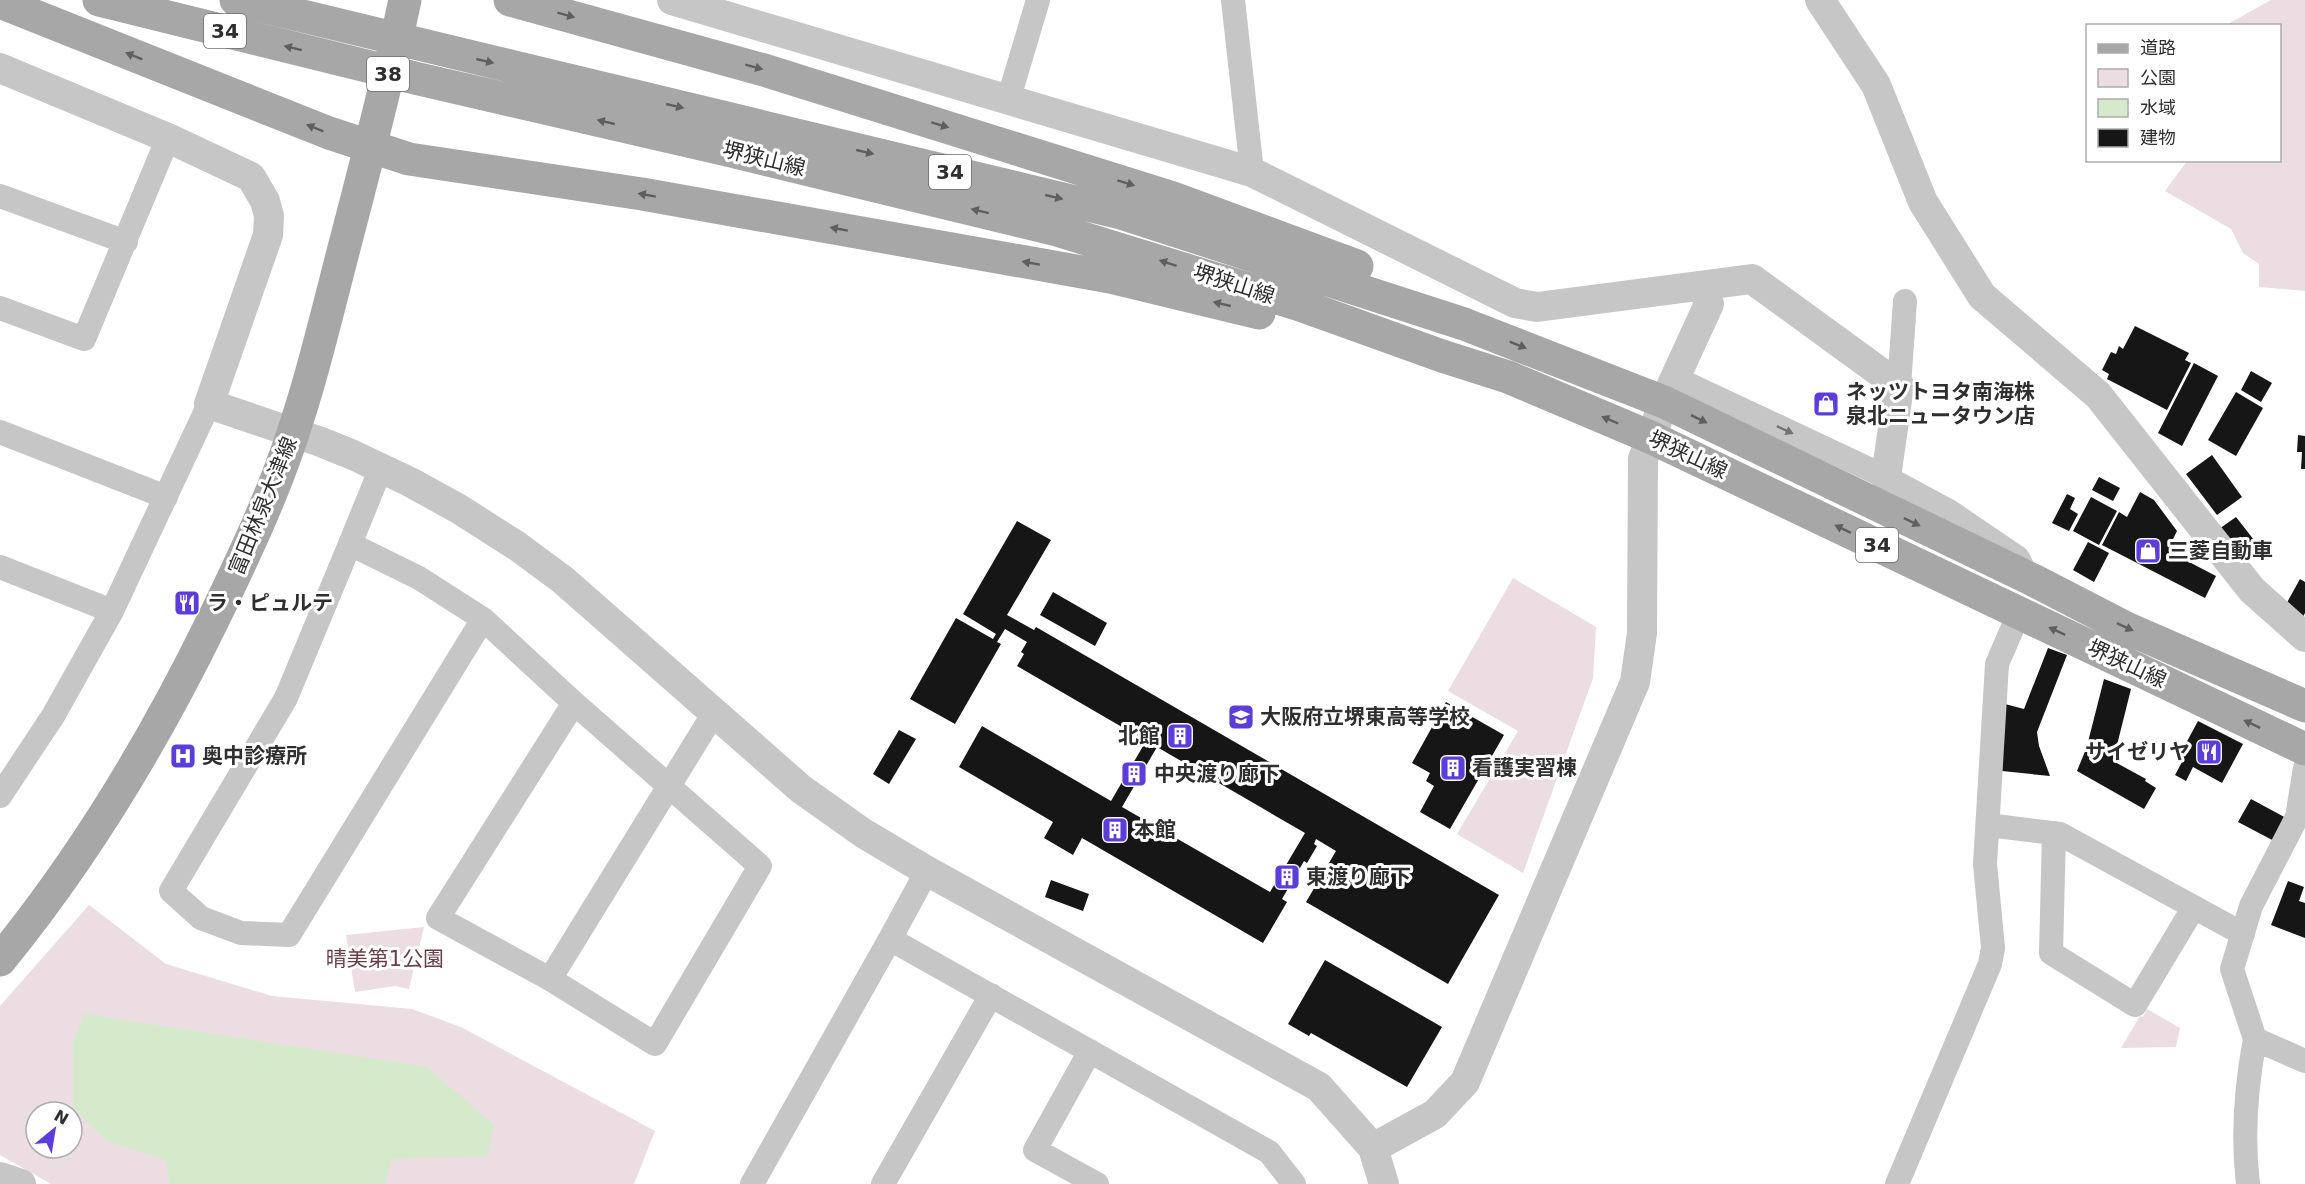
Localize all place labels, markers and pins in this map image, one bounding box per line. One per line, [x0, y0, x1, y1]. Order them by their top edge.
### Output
place label: ネッツトヨタ南海株 泉北ニュータウン店 [1846, 380, 2035, 428]
shop icon: ネッツトヨタ南海株 泉北ニュータウン店 [1811, 389, 1841, 419]
shop icon: 三菱自動車 [2133, 536, 2163, 566]
place label: 三菱自動車 [2168, 539, 2273, 563]
restaurant icon: ラ・ピュルテ [172, 588, 202, 618]
place label: ラ・ピュルテ [207, 591, 333, 615]
school or university icon: 大阪府立堺東高等学校 [1226, 702, 1256, 732]
place label: 大阪府立堺東高等学校 [1260, 705, 1470, 729]
building icon: 北館 [1165, 721, 1195, 751]
place label: 北館 [1118, 724, 1160, 748]
restaurant icon: サイゼリヤ [2194, 737, 2224, 767]
place label: サイゼリヤ [2085, 740, 2190, 764]
hospital icon: 奥中診療所 [168, 741, 198, 771]
place label: 奥中診療所 [202, 744, 307, 768]
building icon: 看護実習棟 [1438, 753, 1468, 783]
place label: 看護実習棟 [1472, 756, 1577, 780]
building icon: 中央渡り廊下 [1119, 759, 1149, 789]
place label: 中央渡り廊下 [1154, 762, 1280, 786]
building icon: 本館 [1100, 815, 1130, 845]
place label: 本館 [1134, 818, 1176, 842]
building icon: 東渡り廊下 [1272, 862, 1302, 892]
place label: 東渡り廊下 [1306, 865, 1411, 889]

